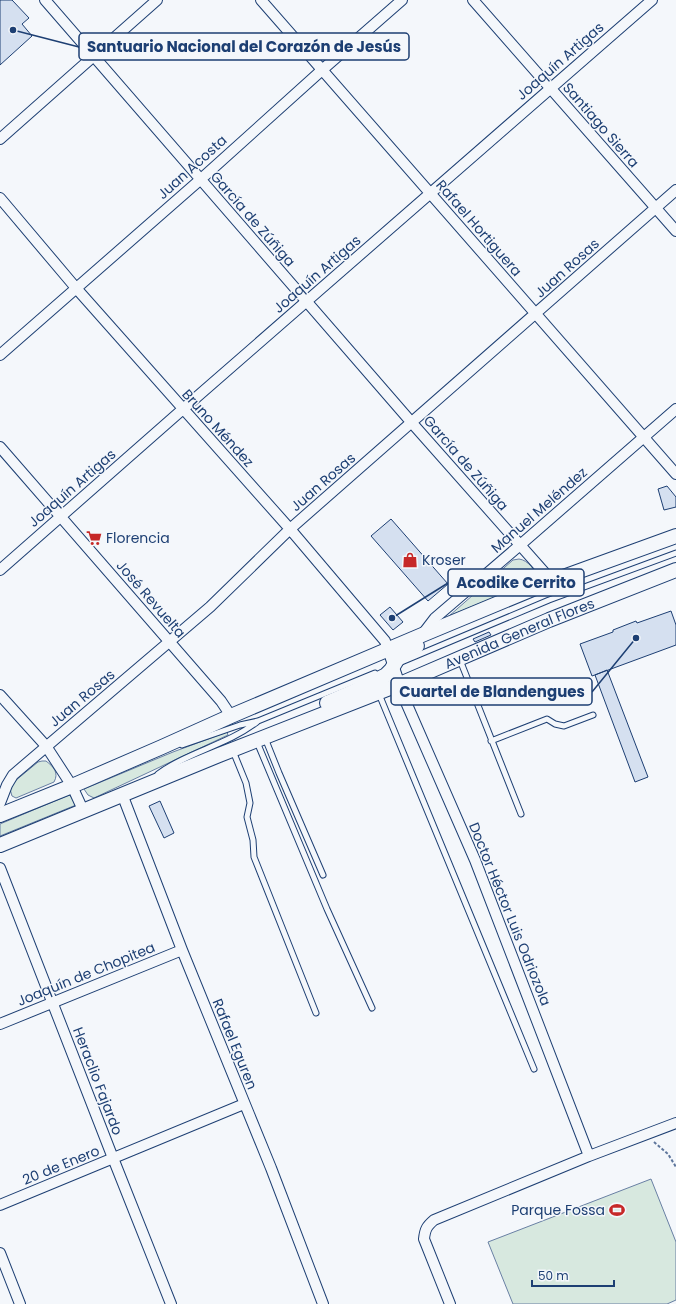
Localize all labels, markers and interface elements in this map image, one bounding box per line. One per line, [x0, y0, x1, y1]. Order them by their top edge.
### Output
street label: Joaquín Artigas [512, 17, 608, 105]
callout: Santuario Nacional del Corazón de Jesús [79, 33, 409, 60]
text: Santuario Nacional del Corazón de Jesús [87, 36, 401, 57]
street label: Santiago Sierra [558, 78, 644, 172]
street label: Juan Acosta [153, 130, 231, 204]
street label: García de Zúñiga [206, 167, 300, 271]
street label: Rafael Hortiguera [431, 175, 527, 281]
street label: Joaquín Artigas [269, 230, 365, 318]
street label: Juan Rosas [531, 234, 603, 302]
street label: Bruno Méndez [178, 385, 258, 471]
street label: García de Zúñiga [419, 411, 513, 515]
street label: Joaquín Artigas [24, 444, 120, 532]
street label: Juan Rosas [286, 448, 360, 516]
street label: Manuel Meléndez [487, 463, 591, 557]
place label: Florencia [106, 528, 170, 548]
supermarket icon: Florencia [85, 529, 103, 547]
place label: Kroser [422, 550, 466, 570]
shop icon: Kroser [401, 551, 419, 569]
street label: José Revuelta [112, 556, 190, 642]
callout: Acodike Cerrito [448, 569, 584, 596]
text: Acodike Cerrito [456, 572, 576, 593]
street label: Avenida General Flores [441, 593, 597, 674]
street label: Juan Rosas [45, 665, 119, 731]
callout: Cuartel de Blandengues [391, 678, 592, 705]
text: Cuartel de Blandengues [399, 681, 585, 702]
street label: Doctor Héctor Luis Odriozola [464, 819, 556, 1009]
street label: Joaquín de Chopitea [14, 937, 158, 1011]
street label: Rafael Eguren [208, 996, 262, 1092]
street label: Heraclio Fajardo [68, 1024, 128, 1138]
street label: 20 de Enero [19, 1140, 103, 1190]
place label: Parque Fossa [511, 1200, 605, 1220]
sports icon: Parque Fossa [608, 1201, 626, 1219]
scale bar [532, 1262, 614, 1288]
text: 50 m [538, 1267, 569, 1284]

